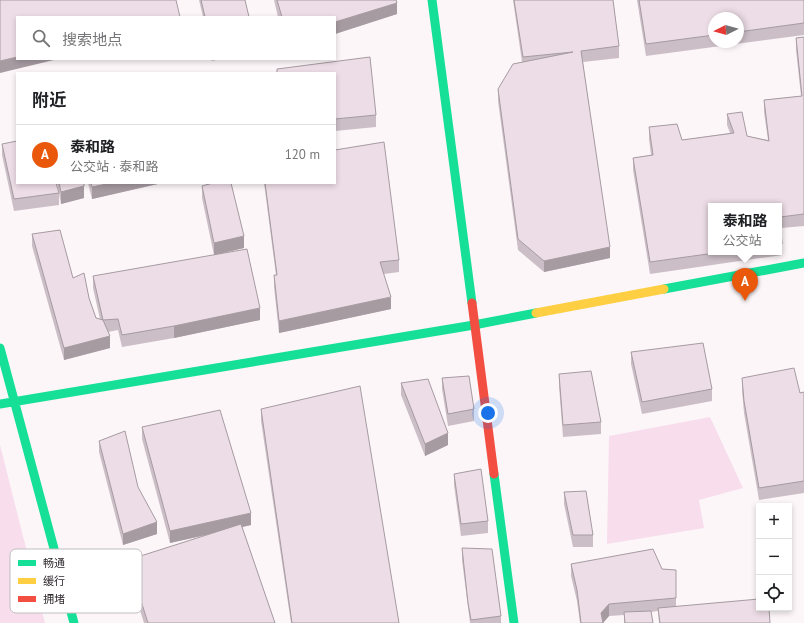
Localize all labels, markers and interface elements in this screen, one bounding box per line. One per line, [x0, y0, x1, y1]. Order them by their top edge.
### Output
north arrow [708, 12, 744, 48]
search box [16, 16, 336, 60]
icon: search [30, 27, 52, 49]
text: 搜索地点 [62, 30, 122, 49]
text: 附近 [32, 89, 66, 111]
text: 泰和路 [70, 137, 115, 156]
text: A [41, 146, 49, 163]
text: 120 m [285, 146, 320, 163]
text: 公交站 · 泰和路 [70, 158, 158, 175]
popup [708, 203, 782, 255]
text: 泰和路 [722, 211, 768, 230]
text: 公交站 [722, 232, 762, 249]
pin: A [732, 268, 758, 301]
your location [478, 403, 498, 423]
map controls [756, 503, 792, 611]
button: + [756, 503, 792, 539]
button: − [756, 539, 792, 575]
legend [10, 549, 142, 613]
text: 畅通 [43, 556, 65, 570]
text: 缓行 [43, 574, 65, 588]
button: locate [756, 575, 792, 611]
text: 拥堵 [43, 592, 65, 606]

